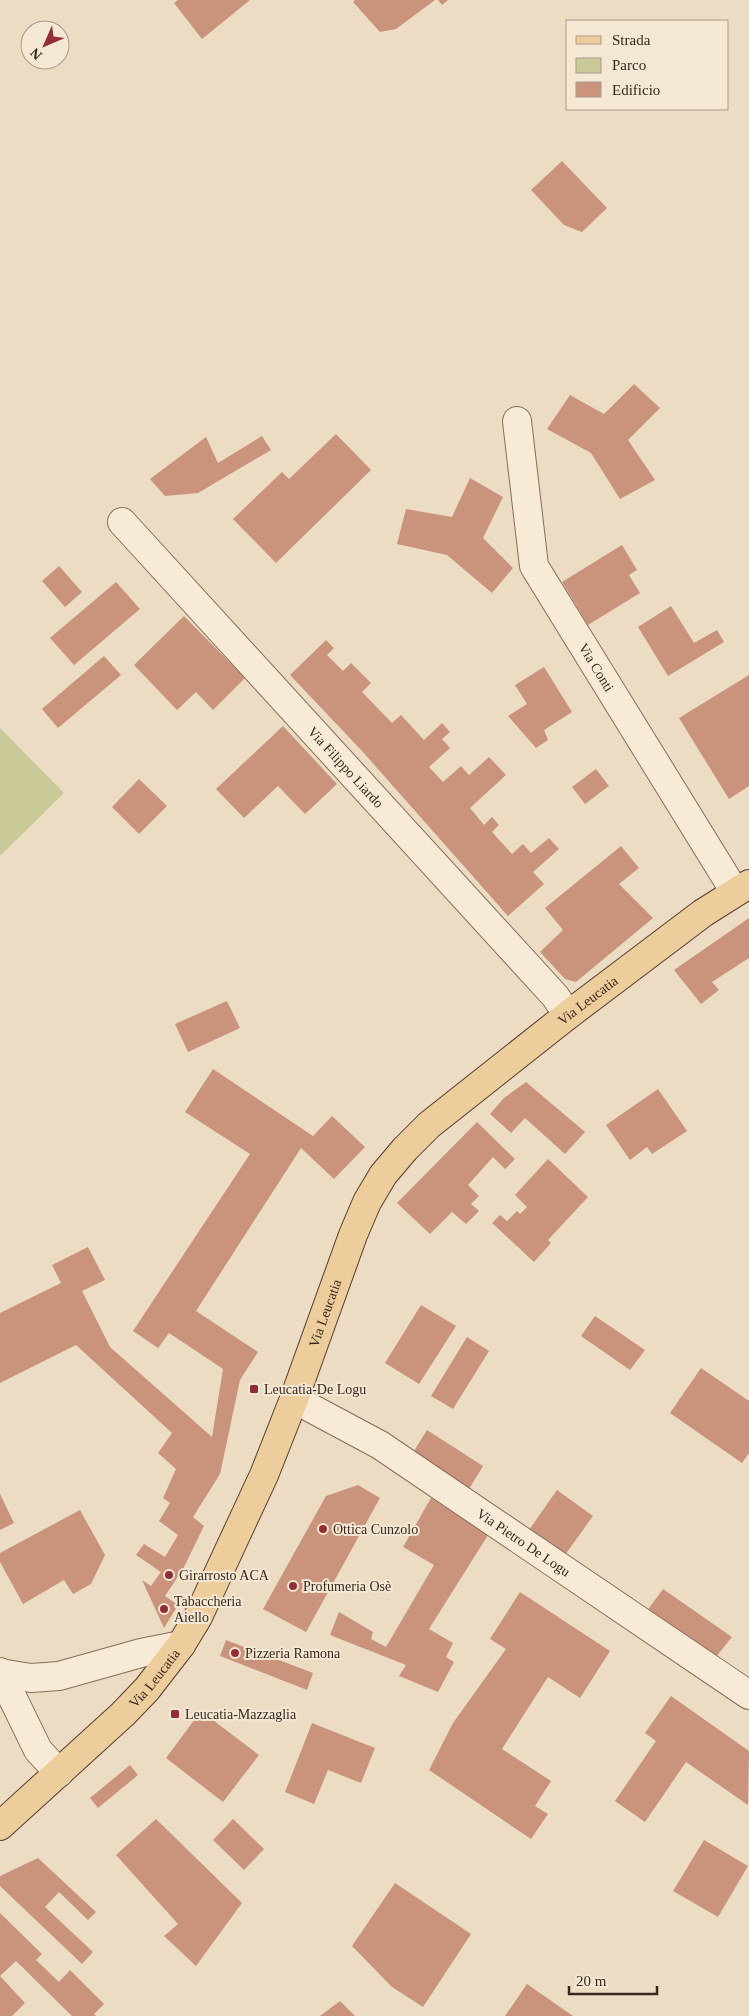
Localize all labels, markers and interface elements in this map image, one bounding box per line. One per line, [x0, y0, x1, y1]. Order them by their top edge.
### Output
north arrow [20, 20, 70, 70]
legend [566, 20, 729, 110]
text: Strada [612, 32, 651, 48]
text: N [27, 45, 45, 63]
text: Parco [612, 57, 646, 73]
text: Edificio [612, 82, 660, 98]
street label: Via Conti [575, 641, 617, 695]
street label: Via Filippo Liardo [305, 724, 386, 811]
street label: Via Leucatia [555, 973, 621, 1028]
street label: Via Leucatia [306, 1276, 345, 1349]
place label: Leucatia-De Logu [264, 1382, 366, 1397]
marker: Leucatia-De Logu [248, 1383, 260, 1395]
street label: Via Pietro De Logu [474, 1506, 573, 1580]
place label: Ottica Cunzolo [333, 1522, 418, 1537]
marker: Ottica Cunzolo [317, 1523, 329, 1535]
place label: Girarrosto ACA [179, 1568, 270, 1583]
marker: Girarrosto ACA [163, 1569, 175, 1581]
place label: Profumeria Osè [303, 1579, 391, 1594]
marker: Profumeria Osè [287, 1580, 299, 1592]
place label: Tabaccheria Aiello [174, 1594, 242, 1625]
marker: Tabaccheria Aiello [158, 1603, 170, 1615]
street label: Via Leucatia [126, 1646, 183, 1711]
place label: Pizzeria Ramona [245, 1646, 341, 1661]
marker: Pizzeria Ramona [229, 1647, 241, 1659]
place label: Leucatia-Mazzaglia [185, 1707, 297, 1722]
marker: Leucatia-Mazzaglia [169, 1708, 181, 1720]
scale bar [569, 1964, 656, 1996]
text: 20 m [576, 1973, 607, 1989]

